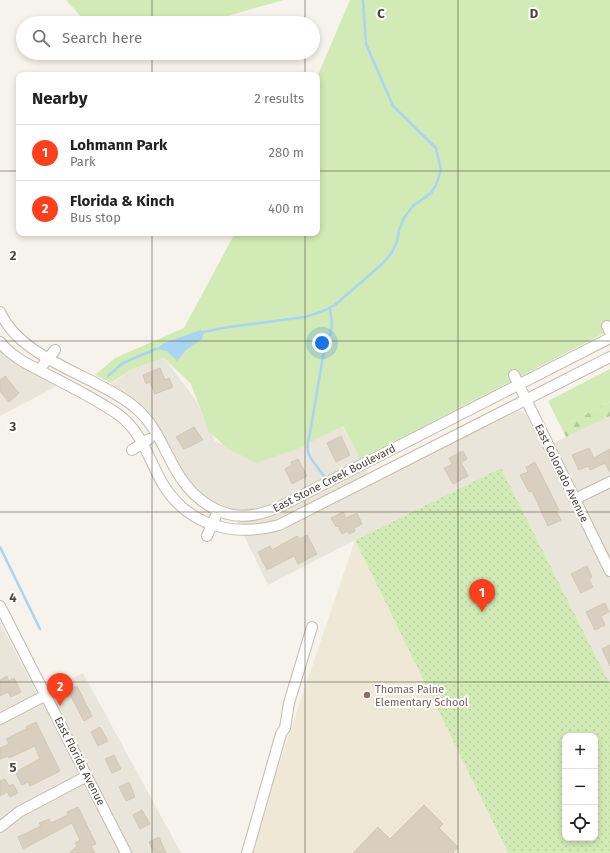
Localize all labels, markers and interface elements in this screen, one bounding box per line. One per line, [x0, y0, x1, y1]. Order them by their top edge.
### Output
text: C [377, 6, 385, 21]
text: D [530, 6, 539, 21]
search box [16, 16, 320, 60]
icon: search [30, 27, 52, 49]
text: Search here [62, 29, 142, 47]
text: Nearby [32, 88, 87, 109]
text: 2 results [254, 91, 304, 106]
text: Lohmann Park [70, 136, 167, 154]
text: 1 [42, 145, 48, 160]
text: 280 m [269, 145, 304, 160]
text: Park [70, 154, 96, 169]
text: Florida & Kinch [70, 192, 175, 210]
text: 2 [42, 201, 48, 216]
text: 400 m [268, 201, 304, 216]
text: Bus stop [70, 210, 121, 225]
text: 2 [10, 248, 17, 263]
your location [312, 333, 332, 353]
text: 3 [9, 419, 17, 434]
street label: East Colorado Avenue [532, 422, 591, 525]
street label: East Stone Creek Boulevard [271, 442, 398, 515]
pin: 1 [469, 579, 495, 612]
text: 4 [9, 590, 17, 605]
pin: 2 [47, 673, 73, 706]
place label: Thomas Paine Elementary School [375, 683, 468, 709]
marker: Thomas Paine Elementary School [362, 690, 372, 700]
street label: East Florida Avenue [52, 715, 108, 808]
map controls [562, 733, 598, 841]
button: + [562, 733, 598, 769]
text: 5 [10, 760, 17, 775]
button: − [562, 769, 598, 805]
button: locate [562, 805, 598, 841]

